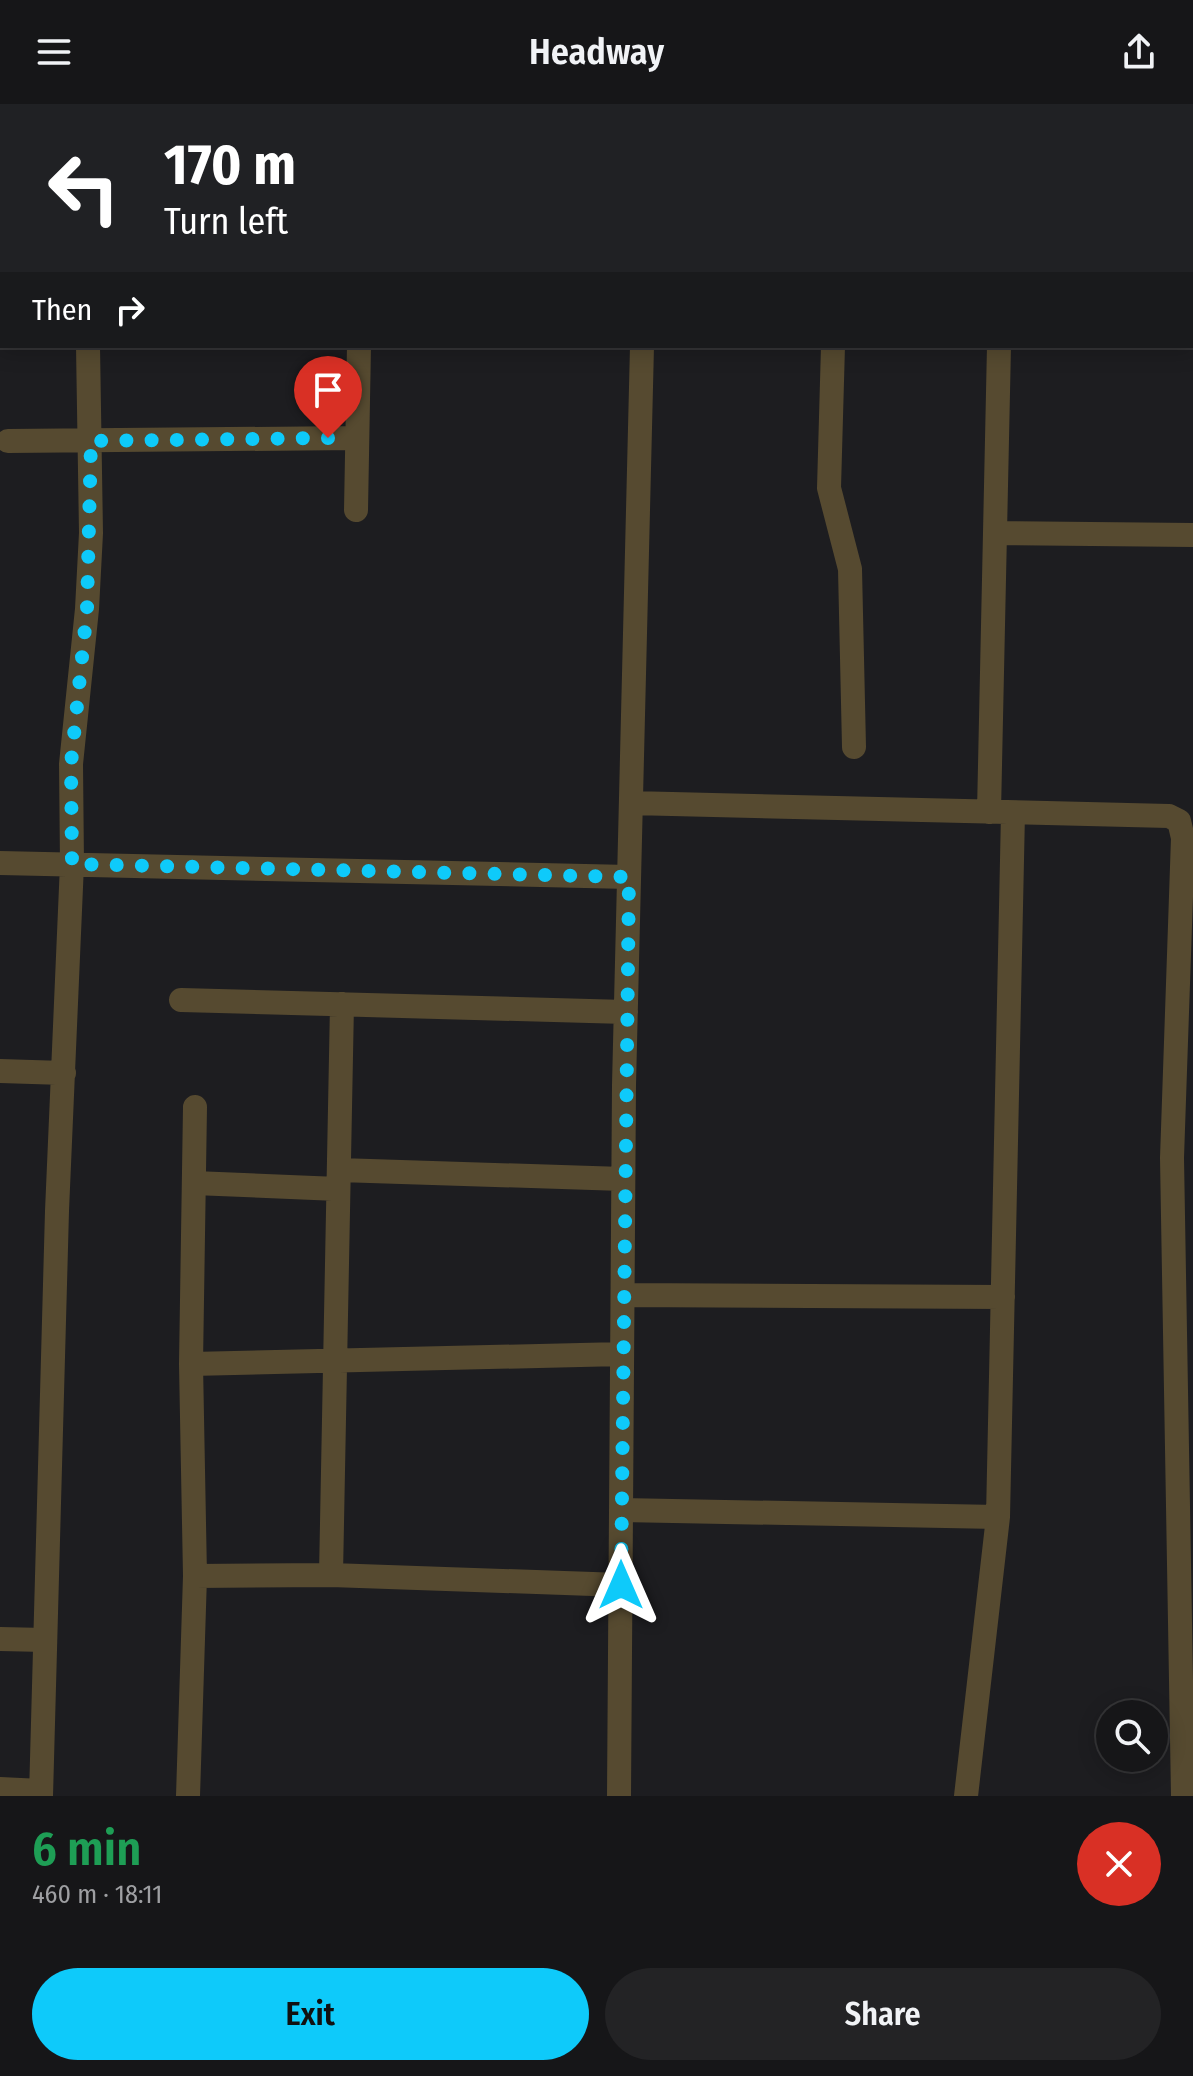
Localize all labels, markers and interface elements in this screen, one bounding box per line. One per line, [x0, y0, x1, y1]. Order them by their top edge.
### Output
icon: menu [32, 30, 76, 74]
text: Headway [529, 30, 664, 74]
icon: share [1117, 30, 1161, 74]
text: 170 m [164, 132, 296, 199]
icon: left [32, 136, 136, 240]
text: Turn left [164, 200, 288, 244]
icon: right [108, 288, 152, 332]
text: Then [32, 292, 92, 328]
pin [294, 356, 362, 438]
icon: arrive [306, 368, 350, 412]
position arrow [579, 1543, 663, 1627]
map controls [1096, 1700, 1168, 1772]
button: search [1096, 1700, 1168, 1772]
text: 6 min [32, 1820, 141, 1878]
button: close [1077, 1822, 1161, 1906]
text: 460 m · 18:11 [32, 1879, 162, 1910]
button: Exit [32, 1968, 589, 2060]
button: Share [605, 1968, 1161, 2060]

